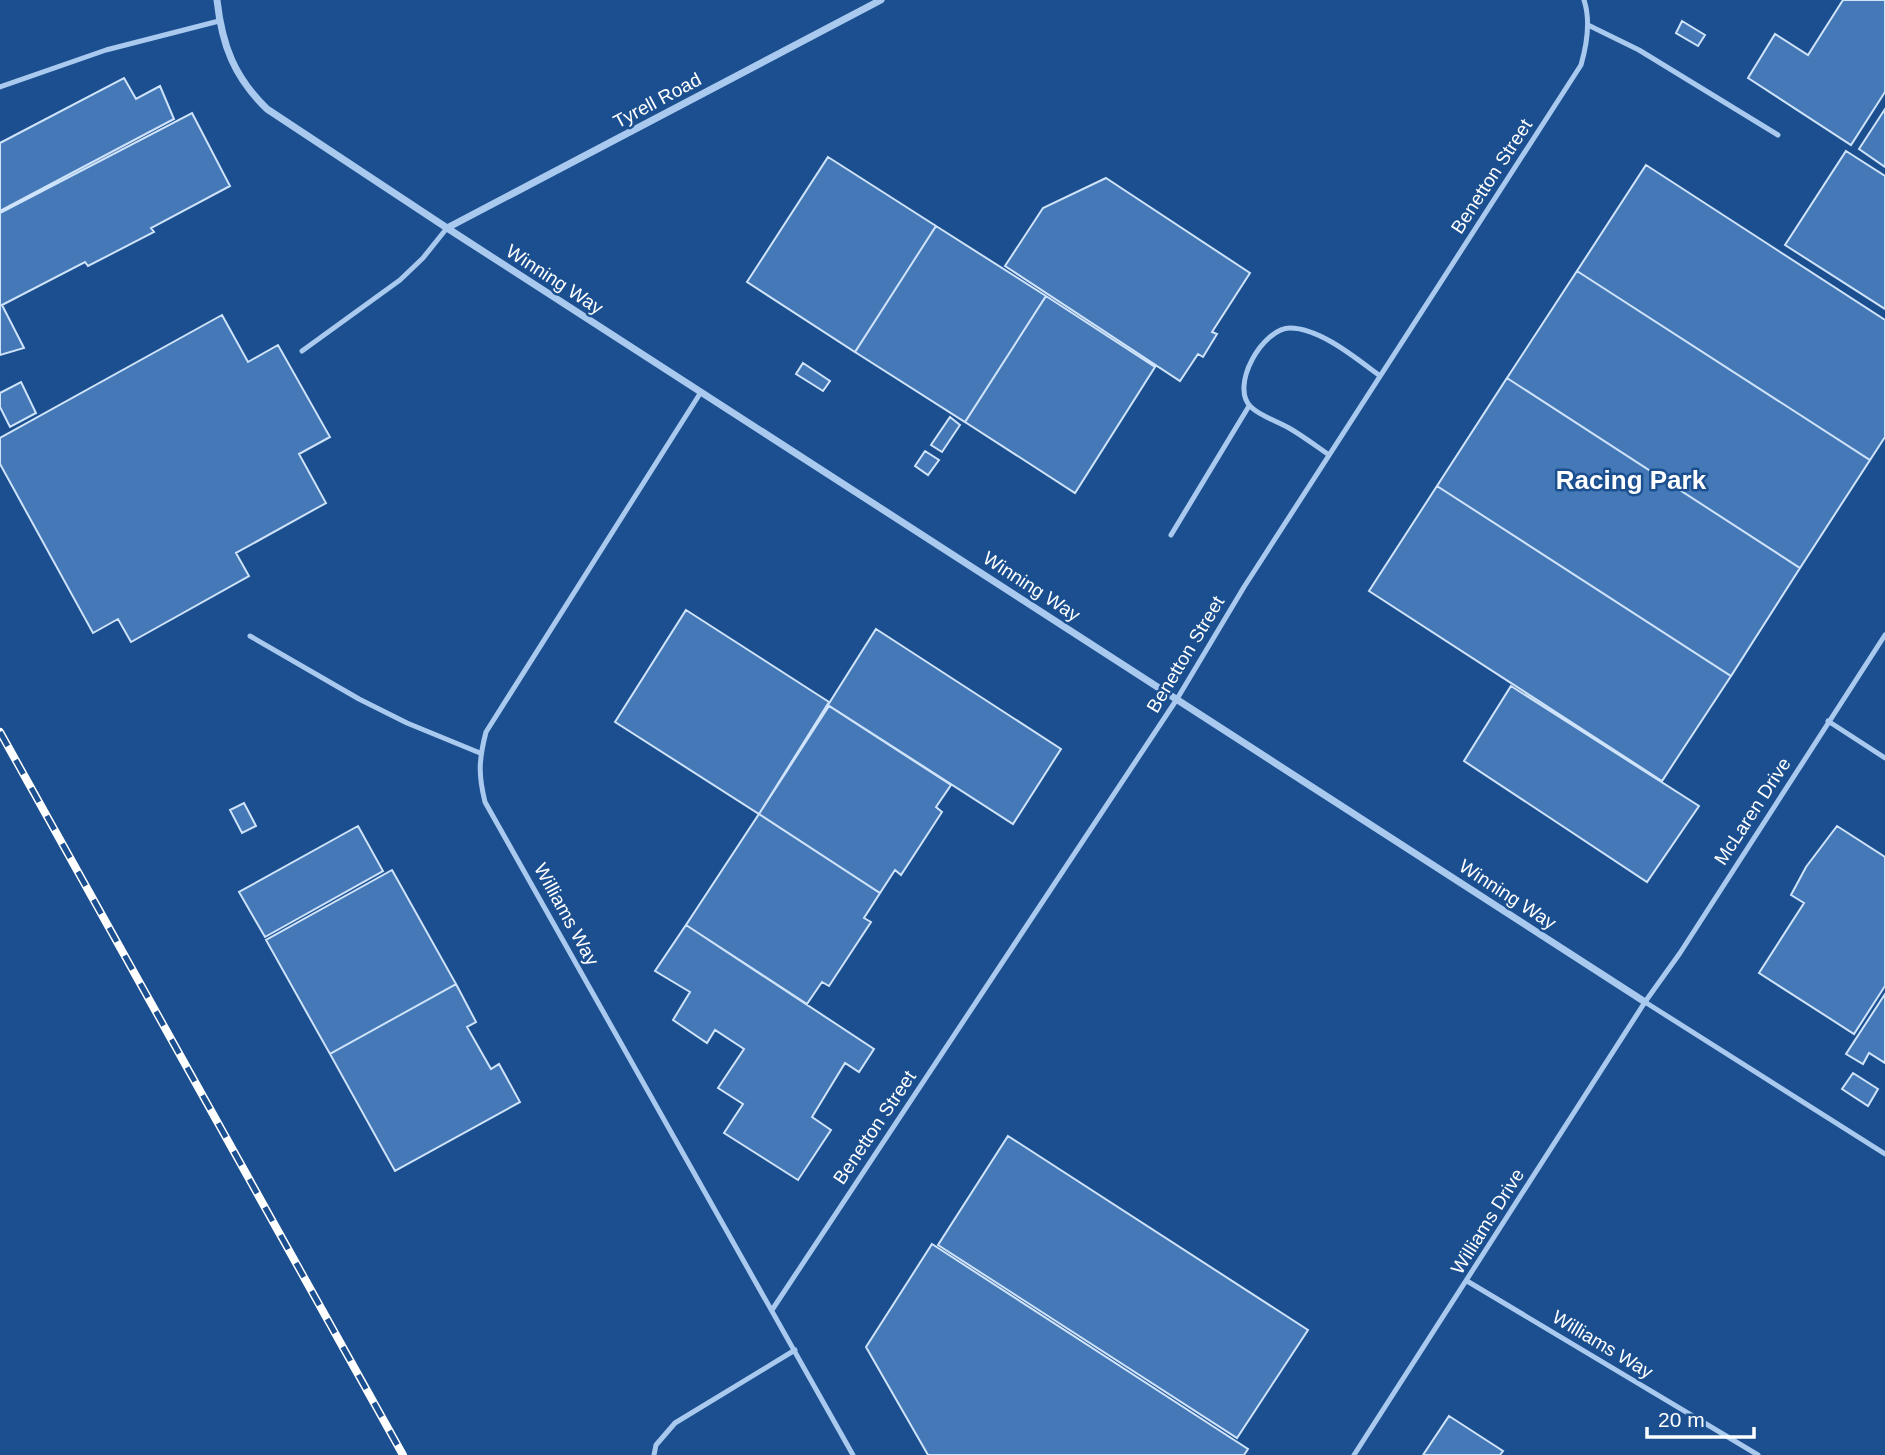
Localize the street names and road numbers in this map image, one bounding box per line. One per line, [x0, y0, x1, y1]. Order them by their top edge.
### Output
street label: Tyrell Road [610, 69, 705, 132]
street label: Benetton Street [1447, 115, 1537, 237]
street label: Winning Way [502, 240, 608, 319]
street label: Winning Way [979, 547, 1085, 626]
street label: Benetton Street [1142, 592, 1229, 716]
street label: McLaren Drive [1710, 754, 1795, 869]
street label: Winning Way [1455, 855, 1561, 934]
street label: Williams Way [530, 860, 603, 969]
street label: Benetton Street [829, 1066, 920, 1188]
street label: Williams Drive [1447, 1165, 1528, 1278]
street label: Williams Way [1549, 1306, 1657, 1383]

